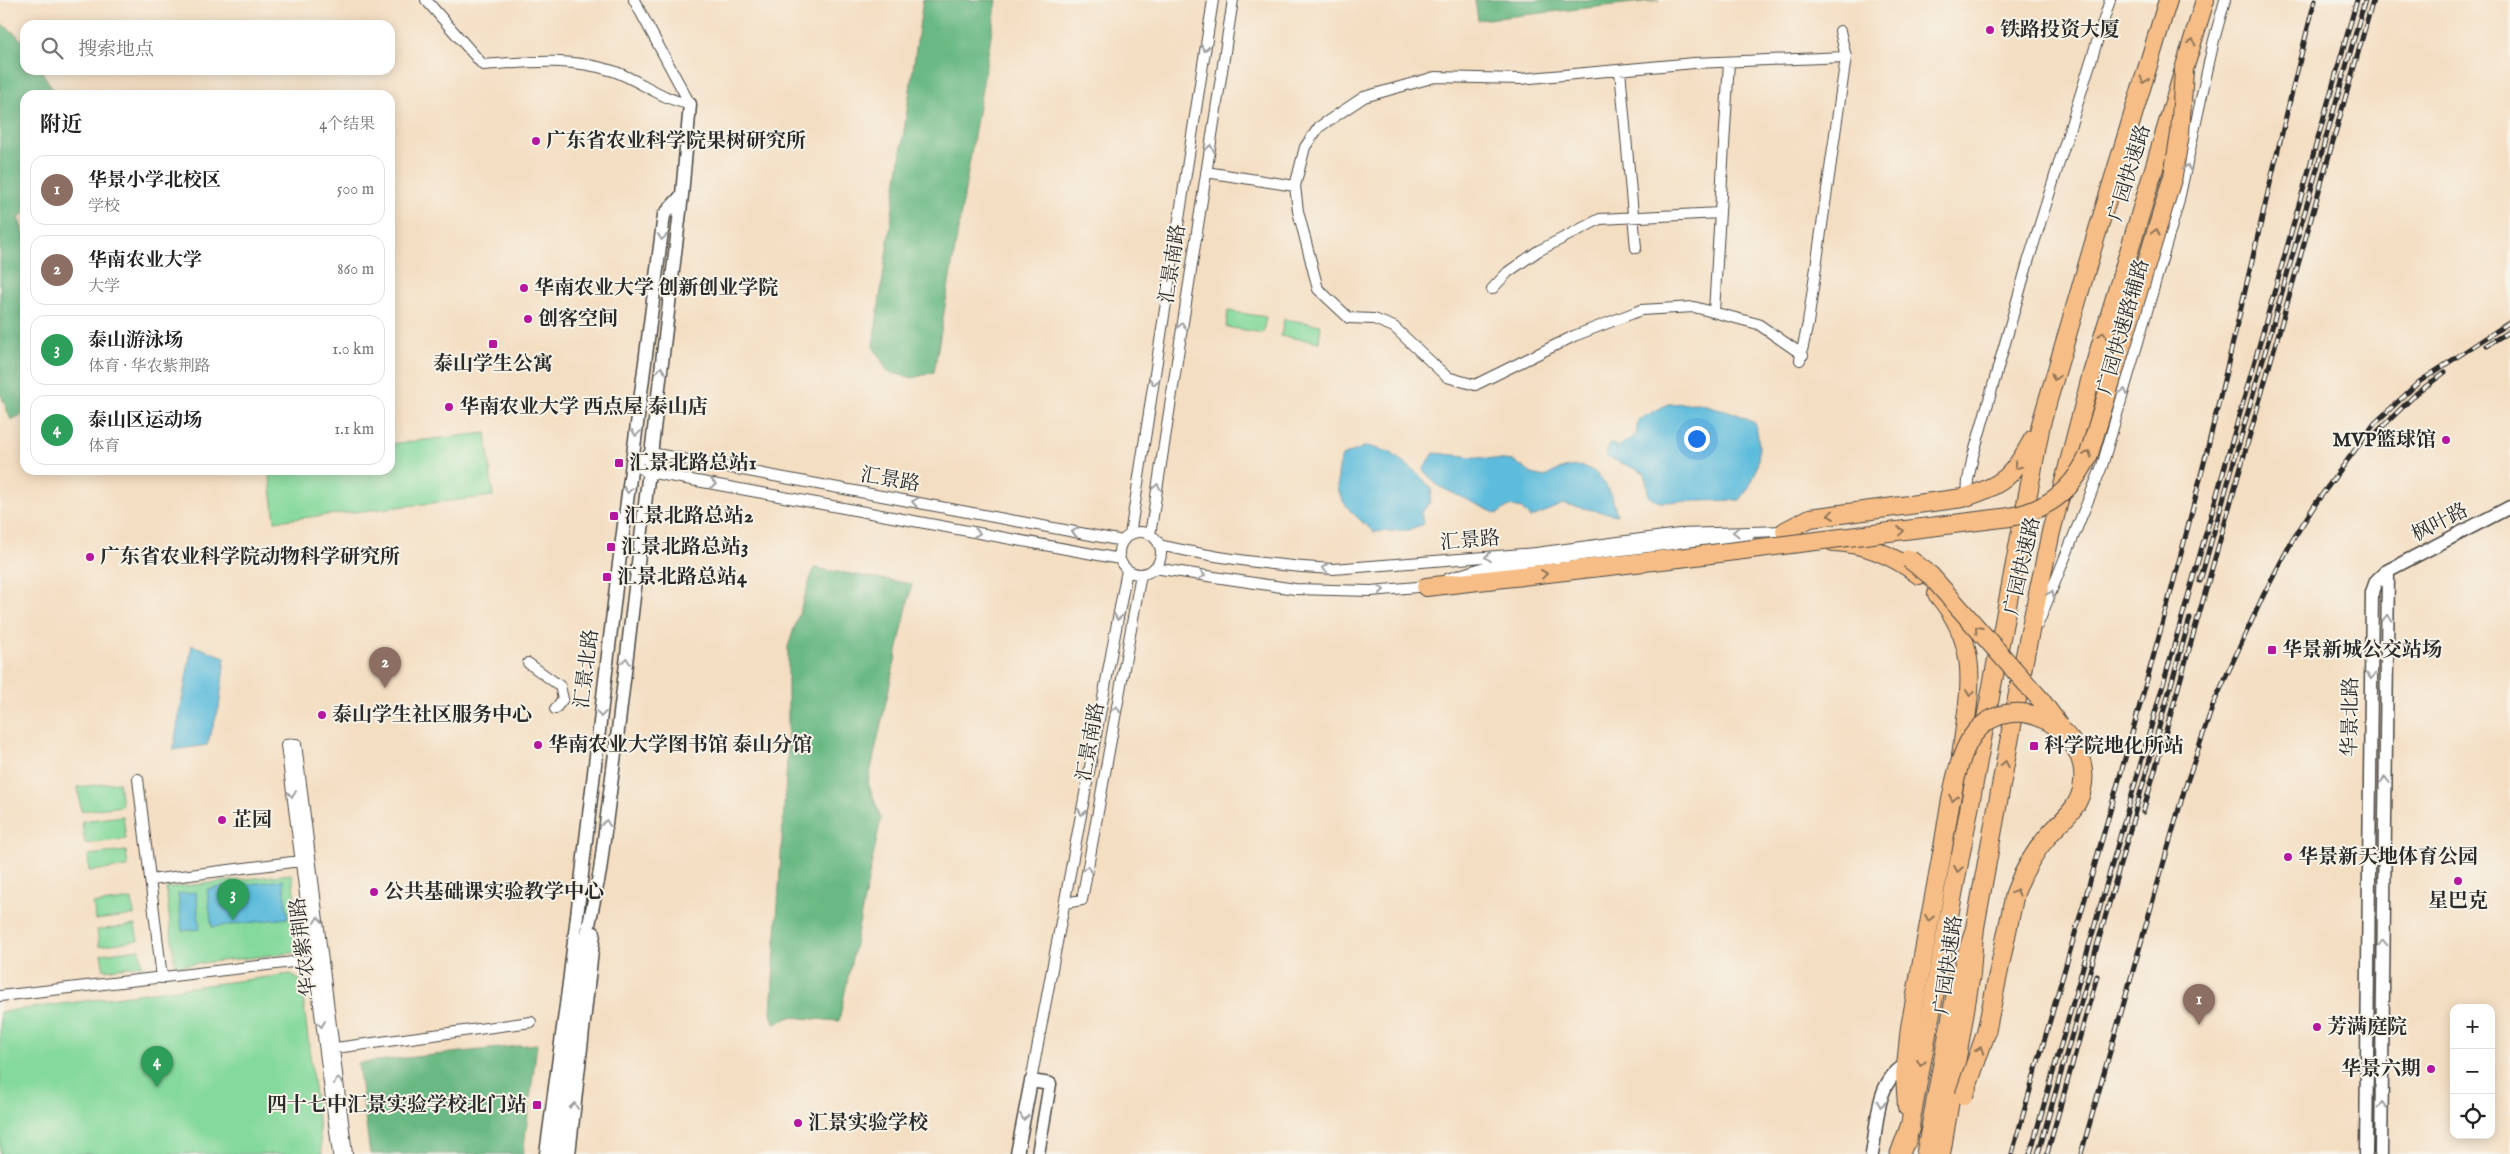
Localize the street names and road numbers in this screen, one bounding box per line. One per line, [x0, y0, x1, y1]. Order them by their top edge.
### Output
street label: 广园快速路 [2103, 122, 2157, 224]
street label: 汇景南路 [1154, 223, 1192, 305]
street label: 广园快速路辅路 [2093, 256, 2155, 398]
street label: 汇景路 [858, 462, 922, 498]
street label: 枫叶路 [2408, 498, 2472, 548]
street label: 广园快速路 [2000, 514, 2046, 618]
street label: 汇景路 [1439, 526, 1501, 556]
street label: 汇景北路 [570, 628, 604, 710]
street label: 华景北路 [2338, 677, 2364, 757]
street label: 汇景南路 [1072, 700, 1110, 784]
street label: 华农紫荆路 [285, 896, 323, 998]
street label: 广园快速路 [1930, 914, 1968, 1016]

